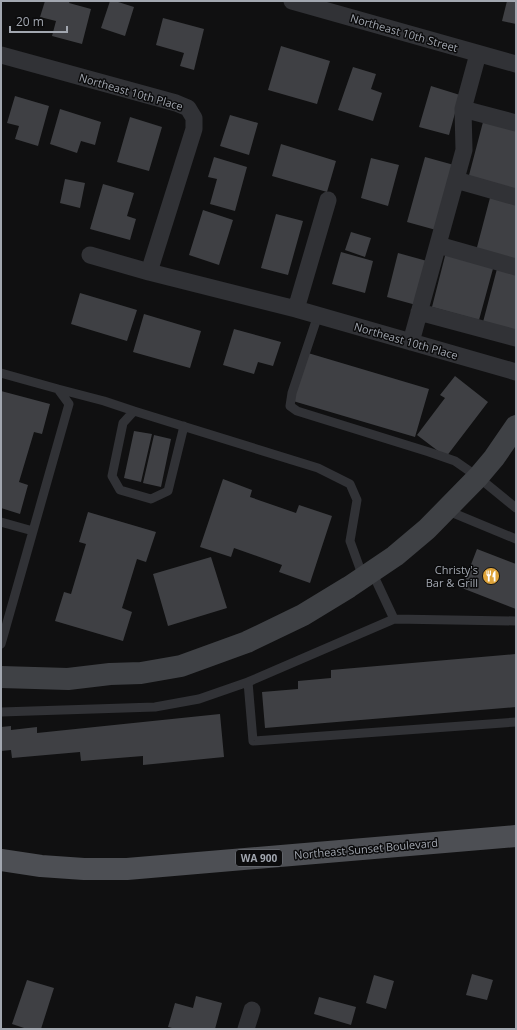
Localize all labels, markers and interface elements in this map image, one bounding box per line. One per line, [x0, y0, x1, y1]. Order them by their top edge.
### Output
scale bar [10, 8, 67, 34]
street label: Northeast 10th Street [349, 10, 460, 55]
text: 20 m [16, 13, 44, 30]
street label: Northeast 10th Place [77, 70, 185, 114]
street label: Northeast 10th Place [352, 319, 460, 363]
place label: Christy's Bar & Grill [426, 562, 478, 590]
restaurant icon: Christy's Bar & Grill [481, 566, 501, 586]
street label: Northeast Sunset Boulevard [293, 835, 439, 862]
road number: WA 900 [236, 850, 282, 866]

